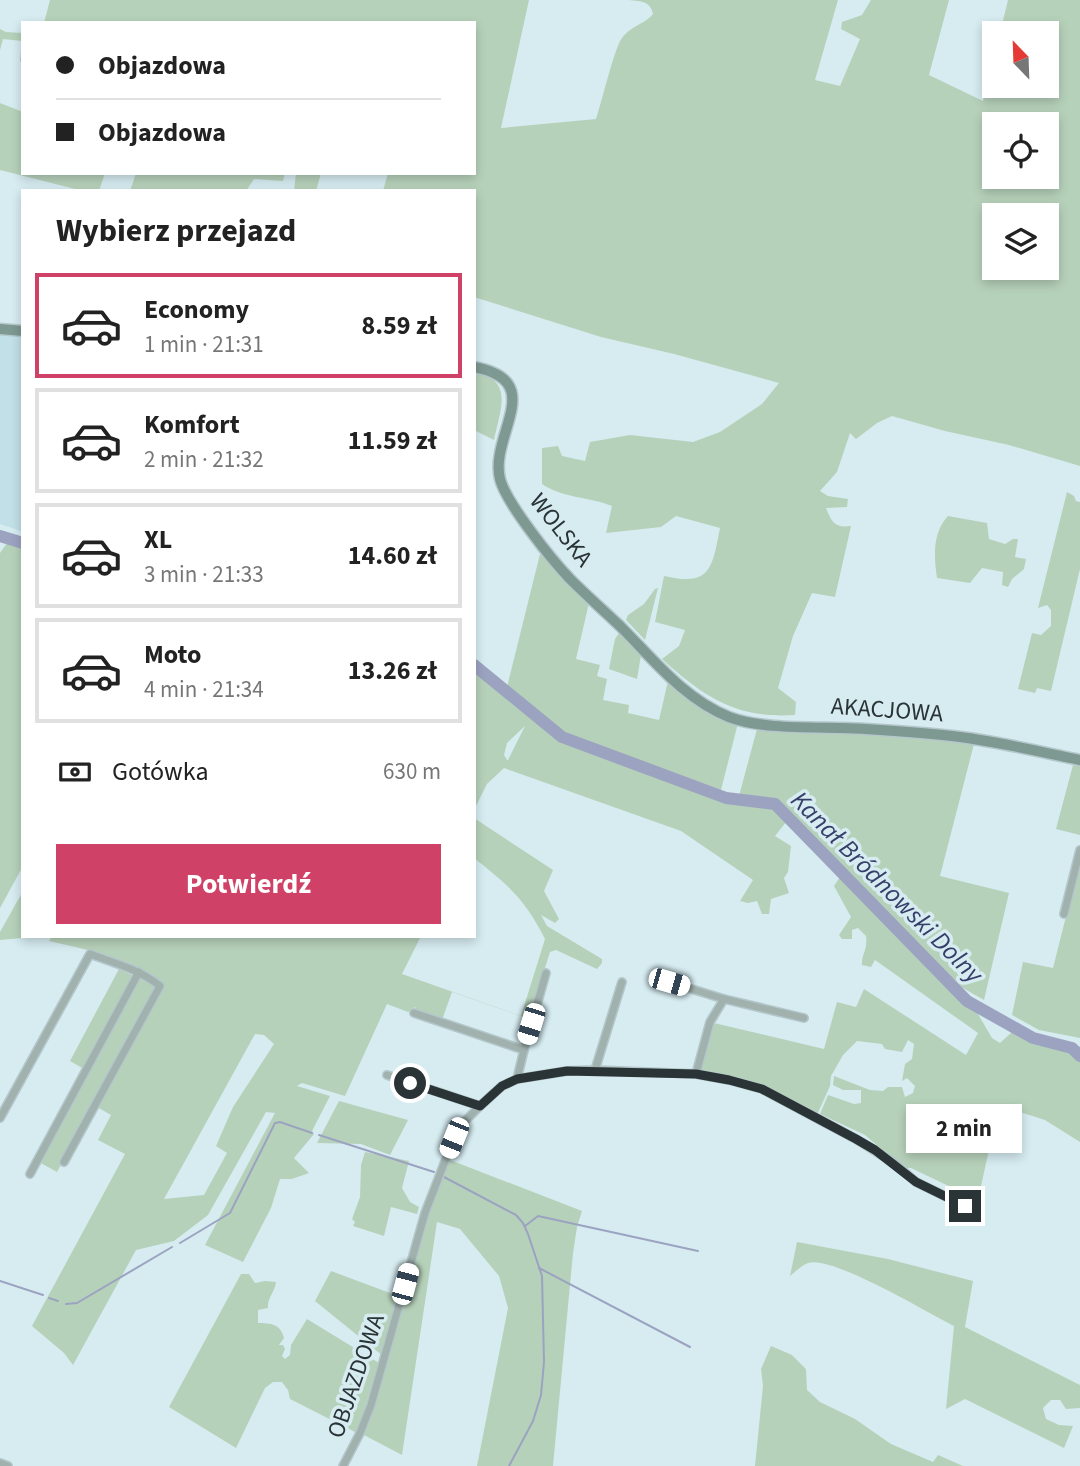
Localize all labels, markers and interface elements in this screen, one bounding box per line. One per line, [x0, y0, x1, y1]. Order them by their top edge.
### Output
north arrow [982, 21, 1059, 98]
map controls [982, 21, 1059, 280]
text: Objazdowa [98, 47, 226, 84]
button: locate [982, 112, 1059, 189]
text: Objazdowa [98, 114, 226, 151]
button: layers [982, 203, 1059, 280]
text: Wybierz przejazd [56, 208, 296, 254]
text: Economy [144, 291, 249, 328]
icon: car [60, 294, 123, 357]
text: 8.59 zł [362, 307, 437, 344]
text: 1 min · 21:31 [144, 328, 264, 361]
text: Komfort [144, 406, 240, 443]
icon: car [60, 409, 123, 472]
text: 11.59 zł [348, 422, 437, 459]
text: 2 min · 21:32 [144, 443, 264, 476]
street label: WOLSKA [521, 486, 601, 574]
text: XL [144, 521, 172, 558]
icon: car [60, 524, 123, 587]
text: 14.60 zł [348, 537, 437, 574]
text: 3 min · 21:33 [144, 558, 264, 591]
text: Moto [144, 636, 201, 673]
icon: car [60, 639, 123, 702]
text: 13.26 zł [348, 652, 437, 689]
text: 4 min · 21:34 [144, 673, 264, 706]
street label: AKACJOWA [830, 689, 944, 731]
icon: cash [56, 753, 94, 791]
text: Gotówka [112, 753, 209, 790]
text: 630 m [383, 755, 441, 788]
water label: Kanał Bródnowski Dolny [782, 782, 993, 993]
button: Potwierdź [56, 844, 441, 924]
car [646, 966, 693, 998]
car [515, 1001, 548, 1047]
route start [394, 1067, 426, 1099]
callout: 2 min [907, 1104, 1023, 1154]
text: 2 min [936, 1112, 992, 1145]
car [437, 1115, 472, 1161]
route end [949, 1190, 981, 1222]
car [390, 1261, 421, 1307]
street label: OBJAZDOWA [318, 1309, 394, 1443]

